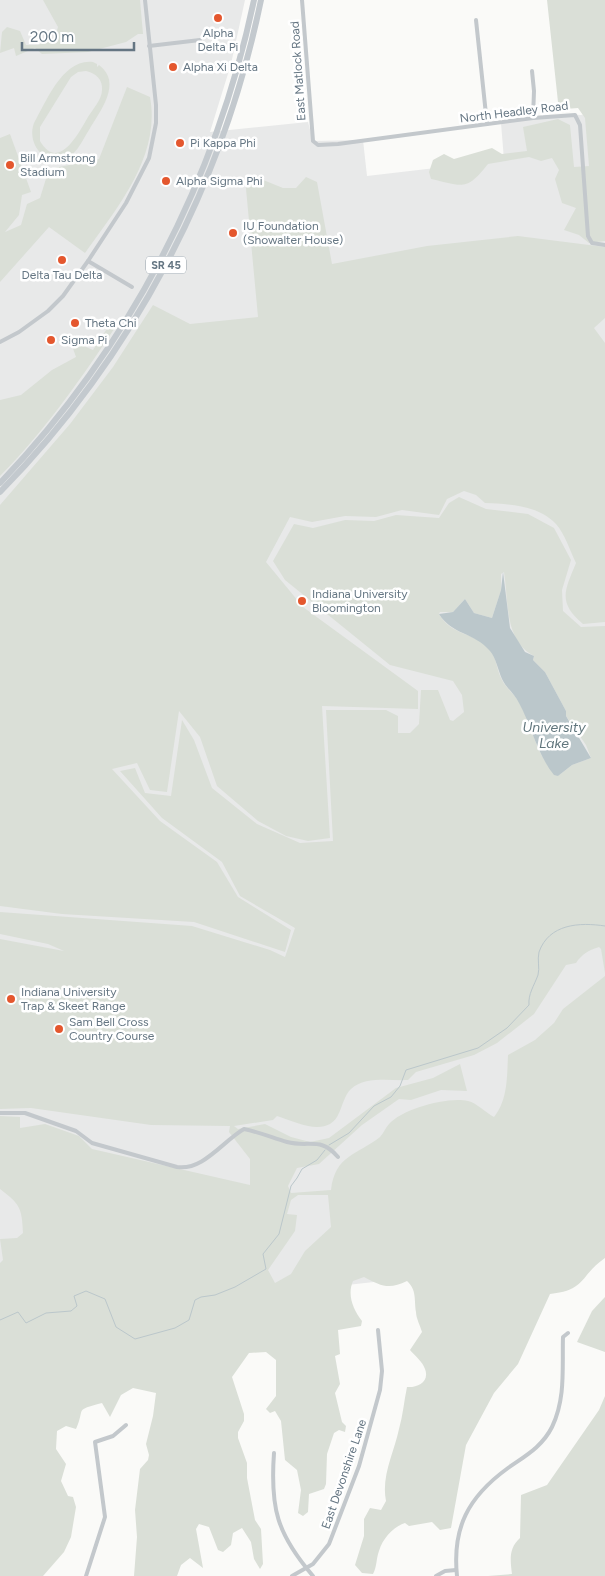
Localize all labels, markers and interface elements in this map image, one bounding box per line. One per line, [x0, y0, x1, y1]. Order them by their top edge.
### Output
marker: Alpha Delta Pi [212, 12, 224, 24]
scale bar [22, 20, 135, 52]
street label: East Matlock Road [288, 21, 308, 121]
place label: Alpha Delta Pi [198, 26, 238, 54]
text: 200 m [30, 28, 74, 46]
place label: Alpha Xi Delta [183, 60, 258, 74]
marker: Alpha Xi Delta [167, 61, 179, 73]
street label: North Headley Road [459, 98, 569, 126]
place label: Pi Kappa Phi [190, 136, 256, 150]
marker: Pi Kappa Phi [174, 137, 186, 149]
place label: Bill Armstrong Stadium [20, 151, 96, 179]
marker: Bill Armstrong Stadium [4, 159, 16, 171]
place label: Alpha Sigma Phi [176, 174, 263, 188]
marker: Alpha Sigma Phi [160, 175, 172, 187]
place label: IU Foundation (Showalter House) [243, 219, 343, 247]
marker: IU Foundation (Showalter House) [227, 227, 239, 239]
marker: Delta Tau Delta [56, 254, 68, 266]
road number: SR 45 [146, 256, 186, 274]
place label: Delta Tau Delta [22, 268, 102, 282]
place label: Theta Chi [85, 316, 137, 330]
marker: Theta Chi [69, 317, 81, 329]
place label: Sigma Pi [61, 333, 107, 347]
marker: Sigma Pi [45, 334, 57, 346]
place label: Indiana University Bloomington [312, 587, 408, 615]
marker: Indiana University Bloomington [296, 595, 308, 607]
water label: University Lake [522, 719, 586, 752]
place label: Indiana University Trap & Skeet Range [21, 985, 126, 1013]
marker: Indiana University Trap & Skeet Range [5, 993, 17, 1005]
place label: Sam Bell Cross Country Course [69, 1015, 155, 1043]
marker: Sam Bell Cross Country Course [53, 1023, 65, 1035]
street label: East Devonshire Lane [319, 1417, 369, 1531]

